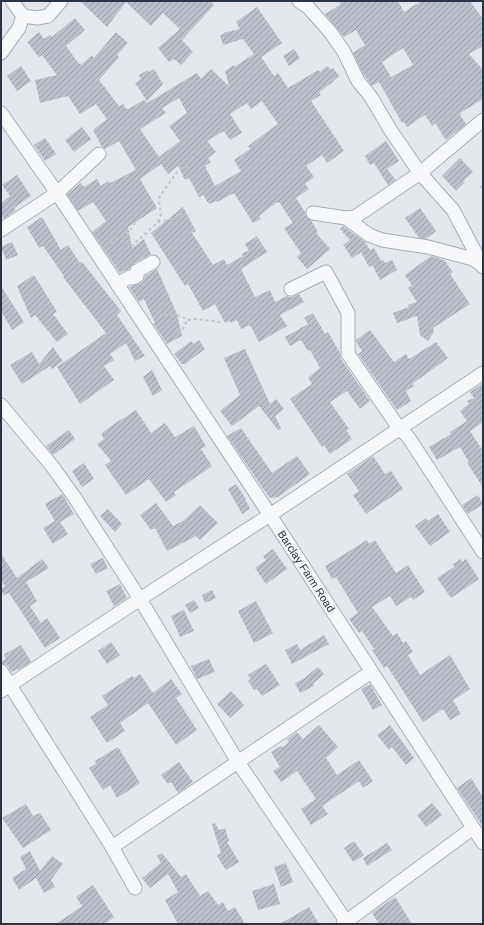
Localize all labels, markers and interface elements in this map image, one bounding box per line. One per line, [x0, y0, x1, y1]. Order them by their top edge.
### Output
street label: Barclay Farm Road [276, 528, 337, 614]

